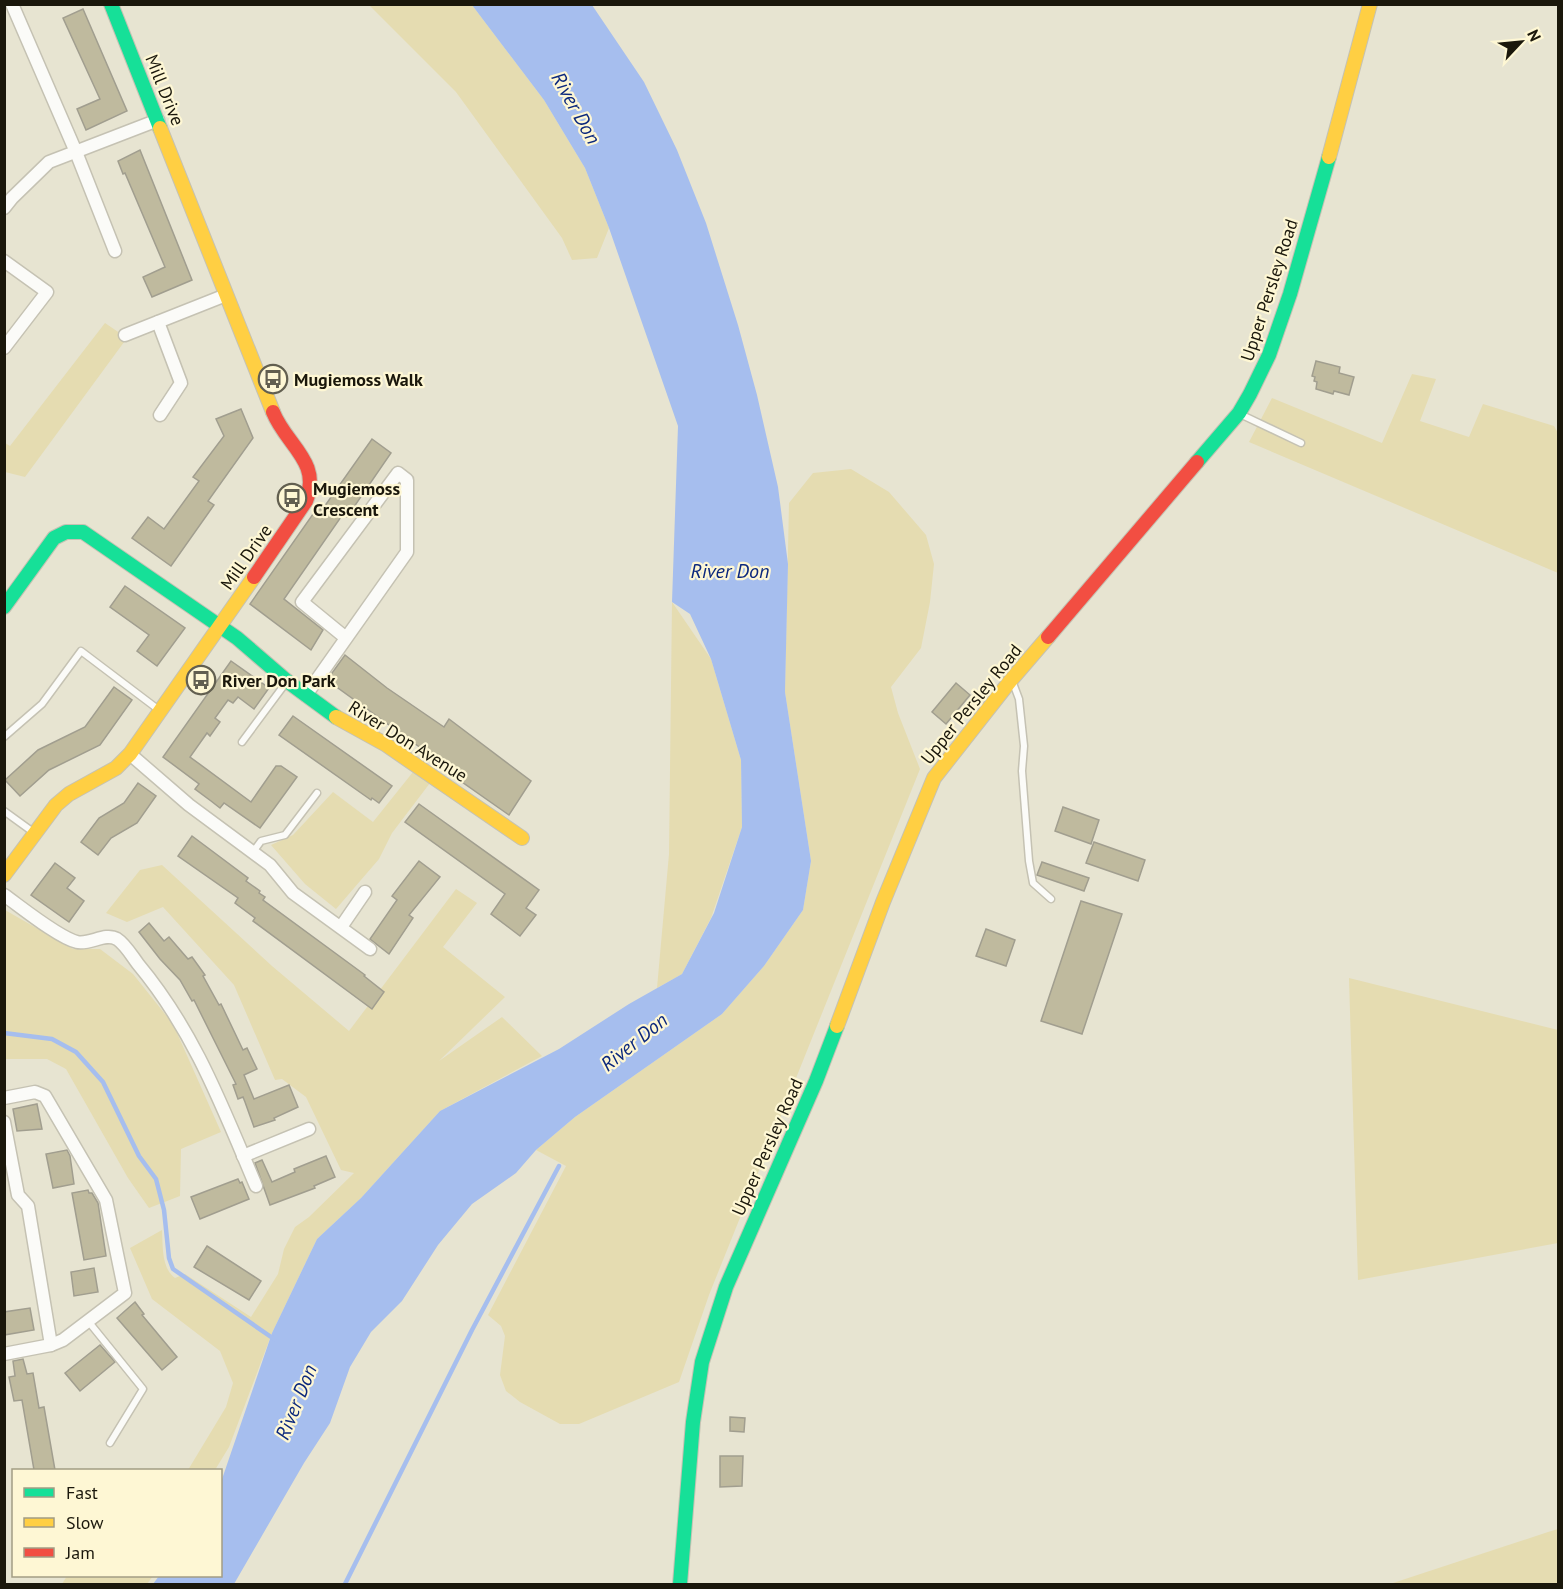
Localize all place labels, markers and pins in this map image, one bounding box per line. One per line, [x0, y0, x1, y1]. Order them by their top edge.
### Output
bus stop icon: Mugiemoss Walk [257, 363, 289, 395]
place label: Mugiemoss Walk [294, 368, 423, 391]
place label: Mugiemoss Crescent [313, 477, 400, 521]
bus stop icon: Mugiemoss Crescent [276, 482, 308, 514]
bus stop icon: River Don Park [185, 664, 217, 696]
place label: River Don Park [222, 669, 336, 692]

